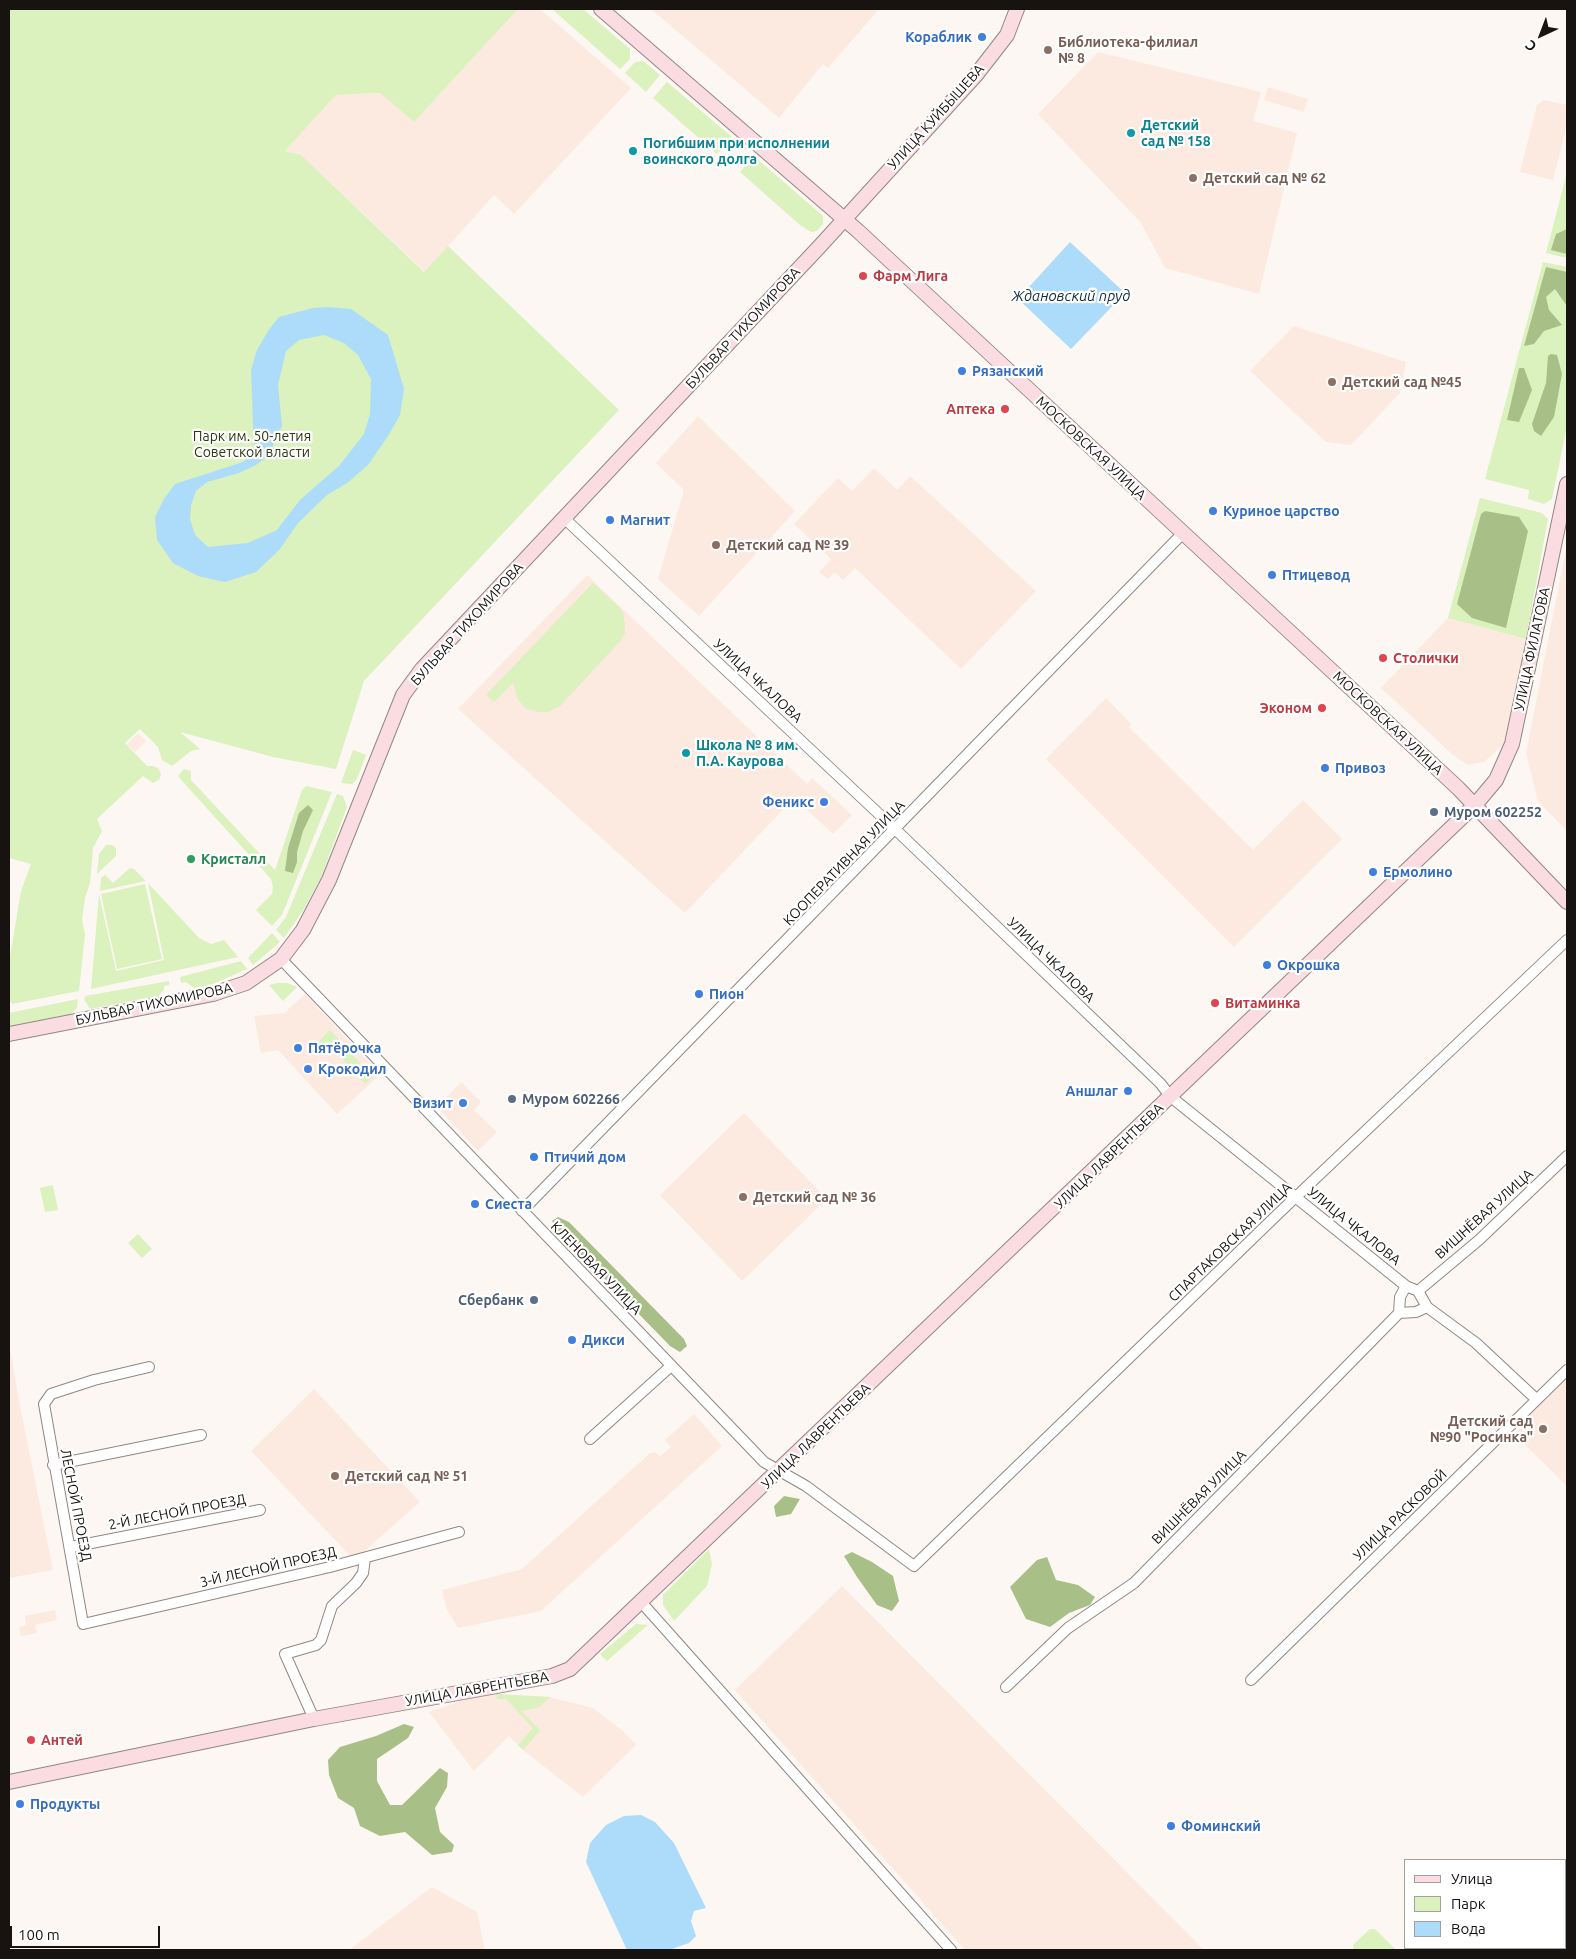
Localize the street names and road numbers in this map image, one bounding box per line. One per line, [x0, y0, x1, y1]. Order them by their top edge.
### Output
street label: УЛИЦА КУЙБЫШЕВА [884, 61, 988, 173]
street label: БУЛЬВАР ТИХОМИРОВА [682, 264, 804, 392]
street label: МОСКОВСКАЯ УЛИЦА [1032, 393, 1150, 503]
street label: БУЛЬВАР ТИХОМИРОВА [407, 559, 527, 689]
street label: УЛИЦА ФИЛАТОВА [1511, 586, 1553, 712]
street label: УЛИЦА ЧКАЛОВА [710, 636, 806, 726]
street label: МОСКОВСКАЯ УЛИЦА [1329, 668, 1447, 778]
street label: КООПЕРАТИВНАЯ УЛИЦА [780, 797, 908, 929]
street label: УЛИЦА ЧКАЛОВА [1004, 914, 1098, 1006]
street label: БУЛЬВАР ТИХОМИРОВА [74, 979, 234, 1029]
street label: УЛИЦА ЛАВРЕНТЬЕВА [1051, 1100, 1167, 1212]
street label: ВИШНЁВАЯ УЛИЦА [1431, 1165, 1537, 1263]
street label: СПАРТАКОВСКАЯ УЛИЦА [1165, 1179, 1295, 1305]
street label: УЛИЦА ЧКАЛОВА [1304, 1183, 1404, 1269]
street label: КЛЕНОВАЯ УЛИЦА [547, 1218, 645, 1318]
street label: УЛИЦА ЛАВРЕНТЬЕВА [758, 1380, 874, 1492]
street label: ВИШНЁВАЯ УЛИЦА [1148, 1446, 1250, 1548]
street label: ЛЕСНОЙ ПРОЕЗД [57, 1447, 95, 1563]
street label: УЛИЦА РАСКОВОЙ [1350, 1466, 1450, 1564]
street label: 2-Й ЛЕСНОЙ ПРОЕЗД [107, 1490, 247, 1534]
street label: 3-Й ЛЕСНОЙ ПРОЕЗД [198, 1543, 338, 1591]
street label: УЛИЦА ЛАВРЕНТЬЕВА [404, 1668, 550, 1710]

